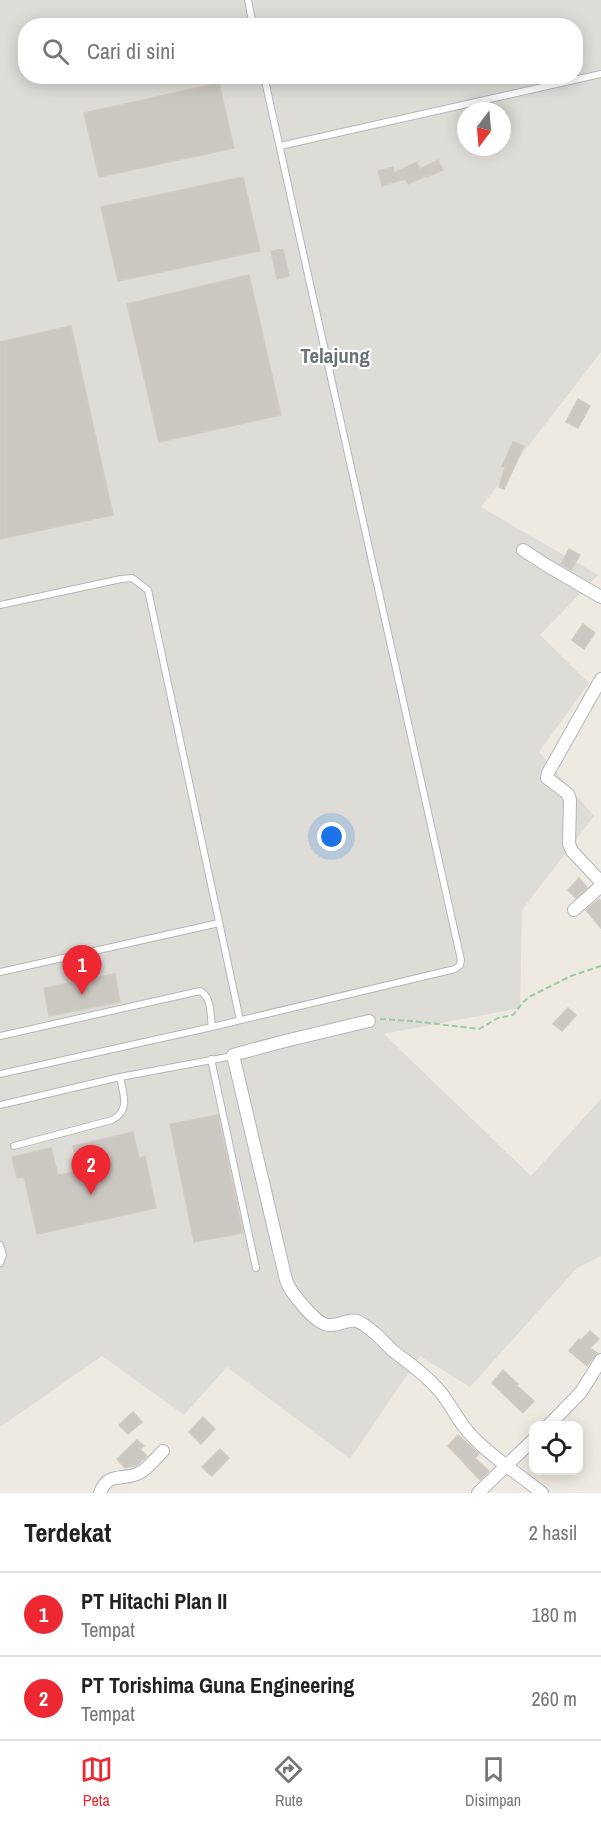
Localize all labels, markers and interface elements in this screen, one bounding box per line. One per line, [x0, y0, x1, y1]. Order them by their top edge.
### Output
search box [18, 18, 583, 84]
icon: search [39, 35, 72, 68]
text: Cari di sini [87, 36, 175, 66]
north arrow [457, 102, 511, 156]
district label: Telajung [300, 341, 370, 370]
your location [317, 822, 346, 851]
pin: 1 [62, 946, 101, 995]
pin: 2 [72, 1146, 110, 1195]
map controls [529, 1421, 583, 1475]
button: locate [529, 1421, 583, 1475]
text: Terdekat [24, 1515, 111, 1550]
text: 2 hasil [529, 1519, 577, 1546]
text: PT Hitachi Plan II [81, 1586, 227, 1616]
text: 1 [39, 1601, 48, 1628]
text: 180 m [531, 1601, 577, 1628]
text: Tempat [81, 1616, 135, 1643]
text: PT Torishima Guna Engineering [81, 1670, 354, 1700]
text: 2 [39, 1685, 48, 1712]
text: 260 m [531, 1685, 577, 1712]
text: Tempat [81, 1700, 135, 1727]
tab: Peta [80, 1753, 113, 1811]
tab: Rute [272, 1753, 305, 1811]
tab: Disimpan [465, 1753, 521, 1811]

